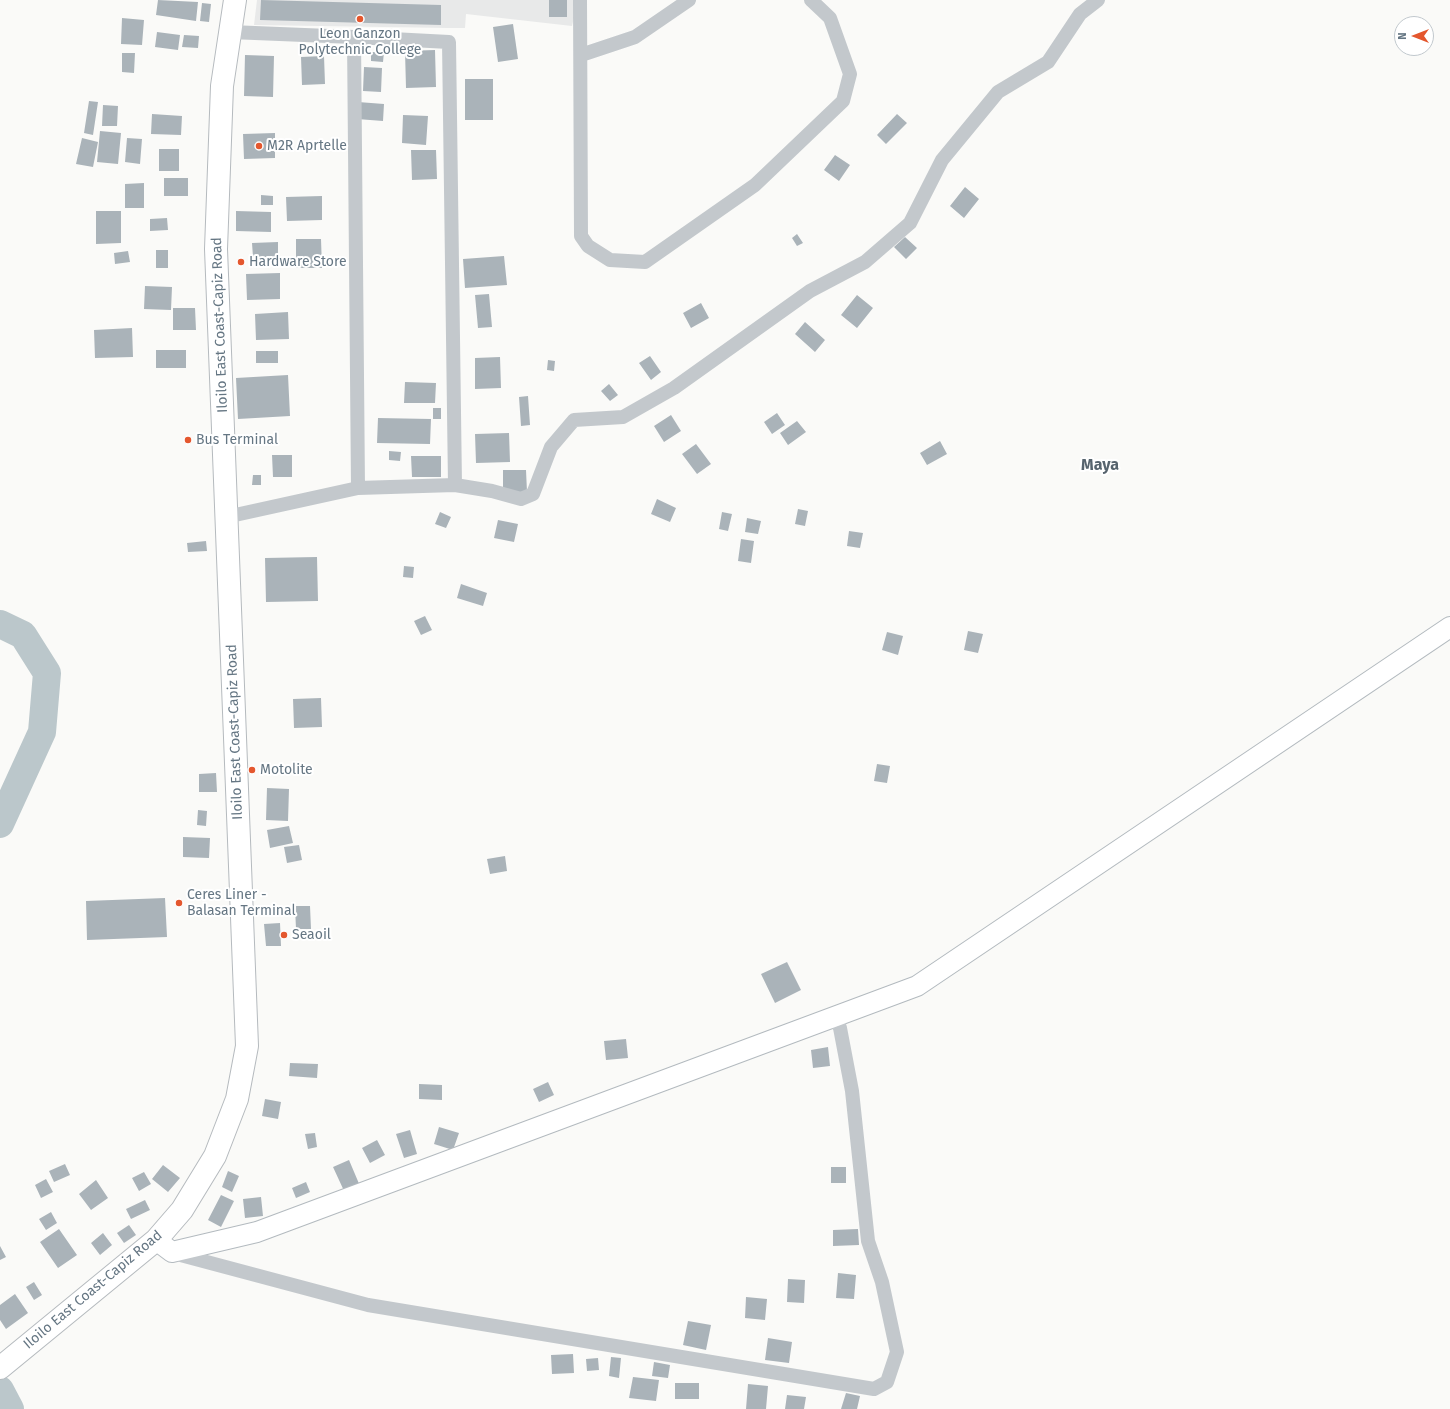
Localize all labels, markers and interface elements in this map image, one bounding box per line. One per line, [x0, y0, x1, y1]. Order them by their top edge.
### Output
marker: Leon Ganzon Polytechnic College [355, 14, 365, 24]
north arrow [1394, 16, 1434, 56]
place label: Leon Ganzon Polytechnic College [299, 26, 421, 58]
text: N [1396, 32, 1409, 40]
place label: M2R Aprtelle [267, 138, 347, 154]
marker: M2R Aprtelle [254, 141, 264, 151]
street label: Iloilo East Coast-Capiz Road [209, 237, 231, 413]
place label: Hardware Store [249, 254, 347, 270]
marker: Hardware Store [236, 257, 246, 267]
place label: Bus Terminal [196, 432, 278, 448]
marker: Bus Terminal [183, 435, 193, 445]
district label: Maya [1081, 456, 1119, 476]
street label: Iloilo East Coast-Capiz Road [224, 644, 246, 820]
place label: Motolite [260, 762, 313, 778]
marker: Motolite [247, 765, 257, 775]
place label: Ceres Liner - Balasan Terminal [187, 887, 296, 920]
marker: Ceres Liner - Balasan Terminal [174, 898, 184, 908]
place label: Seaoil [292, 927, 331, 943]
marker: Seaoil [279, 930, 289, 940]
street label: Iloilo East Coast-Capiz Road [20, 1227, 166, 1353]

